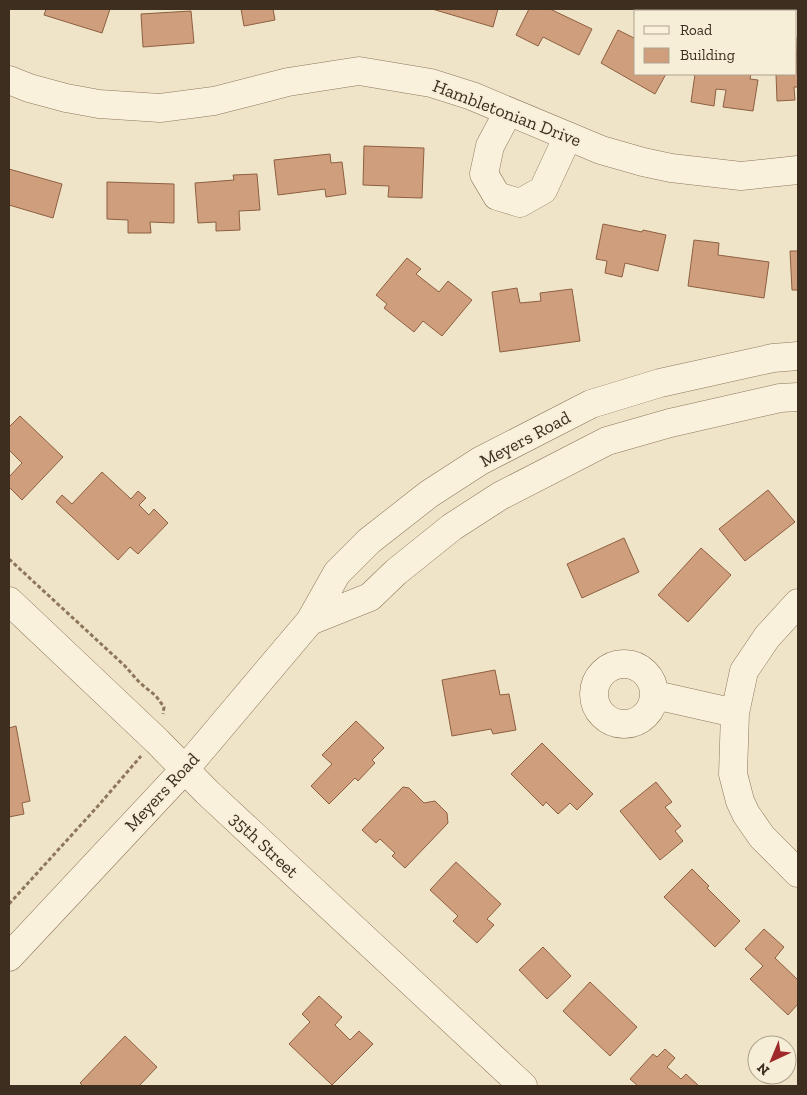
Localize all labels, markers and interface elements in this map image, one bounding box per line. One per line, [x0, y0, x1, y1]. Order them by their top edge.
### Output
legend [634, 10, 797, 75]
text: Road [680, 21, 713, 39]
text: Building [680, 46, 735, 64]
street label: Hambletonian Drive [430, 75, 584, 151]
street label: Meyers Road [476, 406, 574, 472]
street label: Meyers Road [120, 748, 204, 836]
street label: 35th Street [225, 808, 303, 883]
north arrow [747, 1035, 797, 1085]
text: N [753, 1059, 773, 1079]

